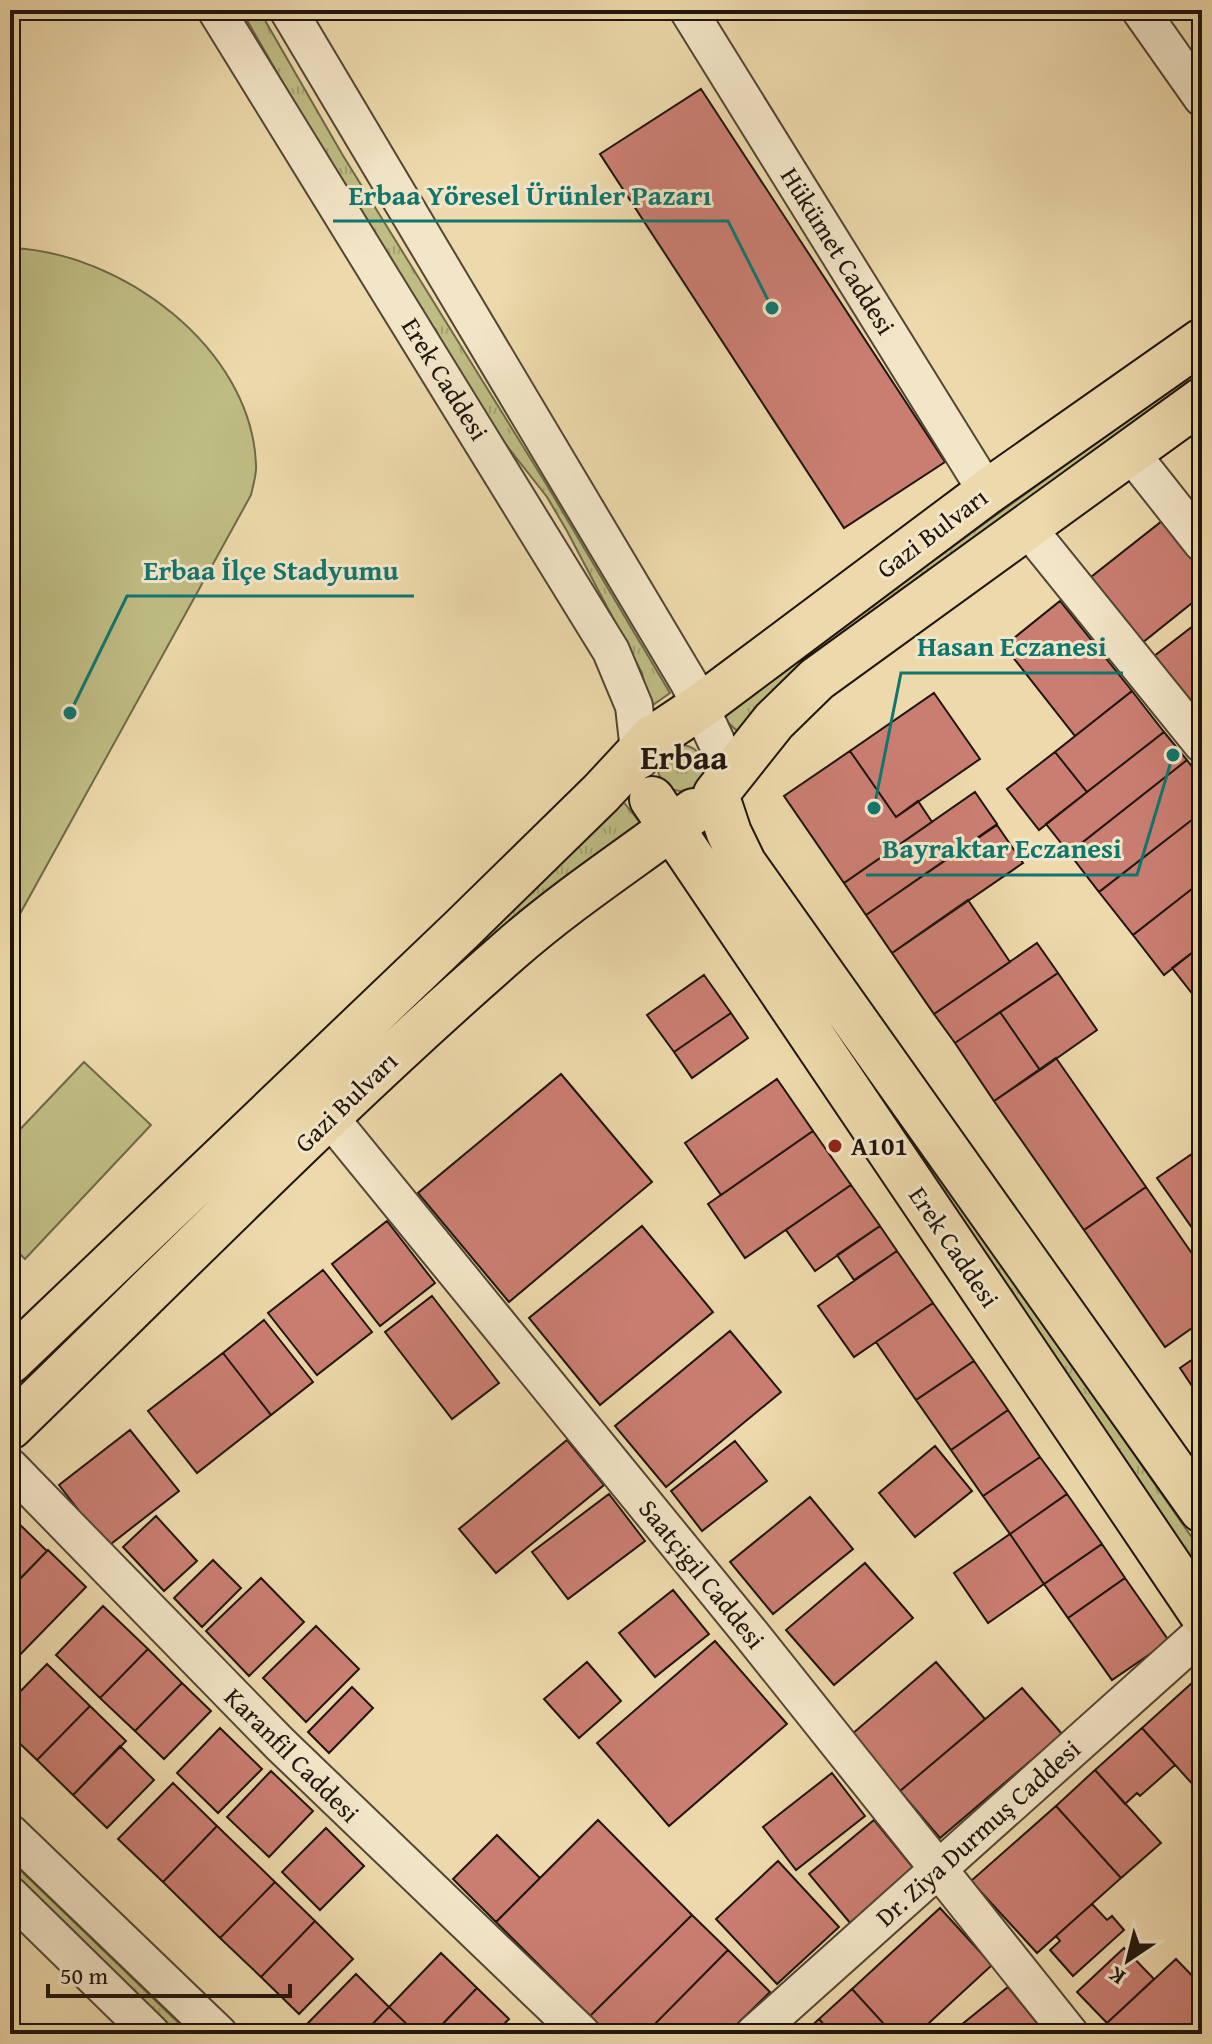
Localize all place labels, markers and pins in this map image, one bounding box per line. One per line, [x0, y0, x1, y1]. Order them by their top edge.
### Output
callout: Erbaa Yöresel Ürünler Pazarı [333, 169, 728, 221]
callout: Erbaa İlçe Stadyumu [127, 544, 414, 596]
callout: Hasan Eczanesi [901, 621, 1123, 673]
callout: Bayraktar Eczanesi [866, 823, 1137, 875]
place label: A101 [851, 1126, 908, 1165]
marker: A101 [826, 1137, 844, 1155]

